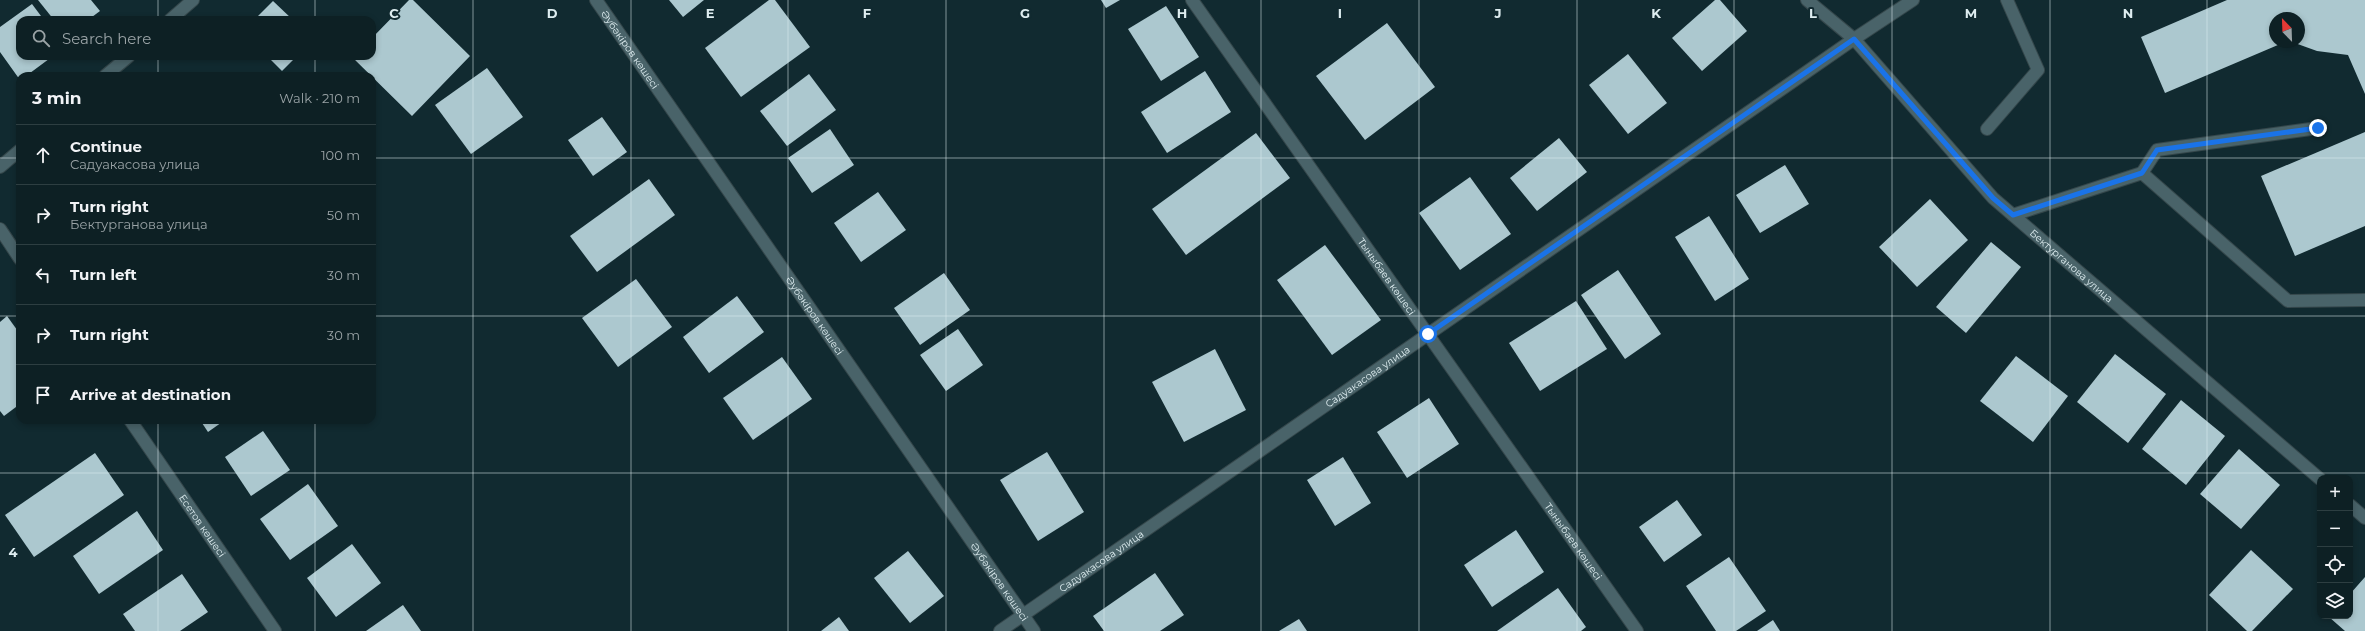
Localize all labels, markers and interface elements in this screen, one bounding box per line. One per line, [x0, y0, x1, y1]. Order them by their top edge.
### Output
text: C [389, 5, 399, 21]
text: D [547, 5, 558, 21]
text: E [706, 5, 715, 21]
text: F [863, 5, 871, 21]
text: G [1020, 5, 1030, 21]
text: H [1177, 5, 1187, 21]
text: I [1338, 5, 1342, 21]
text: J [1493, 5, 1502, 21]
text: K [1651, 5, 1661, 21]
text: L [1809, 5, 1817, 21]
text: M [1965, 5, 1977, 21]
text: N [2123, 5, 2133, 21]
street label: Әубәкіров көшесі [598, 7, 662, 91]
north arrow [2269, 12, 2305, 48]
search box [16, 16, 376, 60]
icon: search [30, 27, 52, 49]
text: Search here [62, 29, 151, 48]
text: 3 min [32, 88, 82, 108]
text: Walk · 210 m [279, 90, 360, 106]
route end [2309, 119, 2327, 137]
text: Continue [70, 137, 142, 156]
icon: ahead [32, 144, 54, 166]
text: 100 m [321, 147, 360, 163]
text: Садуакасова улица [70, 156, 200, 172]
text: Turn right [70, 197, 149, 216]
icon: right [32, 204, 54, 226]
text: 50 m [327, 207, 360, 223]
text: Бектурганова улица [70, 216, 207, 232]
street label: Бектурганова улица [2027, 226, 2116, 305]
street label: Тыныбаев көшесі [1355, 235, 1418, 317]
icon: left [32, 264, 54, 286]
text: Turn left [70, 265, 137, 284]
text: 30 m [327, 267, 360, 283]
street label: Әубәкіров көшесі [783, 274, 847, 357]
icon: right [32, 324, 54, 346]
text: Turn right [70, 325, 149, 344]
route start [1419, 325, 1437, 343]
text: 30 m [327, 327, 360, 343]
street label: Садуакасова улица [1323, 343, 1412, 410]
icon: arrive [32, 384, 54, 406]
text: Arrive at destination [70, 385, 231, 404]
map controls [2317, 475, 2353, 619]
button: + [2317, 475, 2353, 511]
street label: Есетов көшесі [176, 492, 229, 559]
street label: Тыныбаев көшесі [1542, 500, 1605, 582]
button: − [2317, 511, 2353, 547]
street label: Садуакасова улица [1056, 527, 1146, 595]
street label: Әубәкіров көшесі [968, 540, 1032, 623]
text: 4 [9, 544, 18, 560]
button: locate [2317, 547, 2353, 583]
button: layers [2317, 583, 2353, 619]

